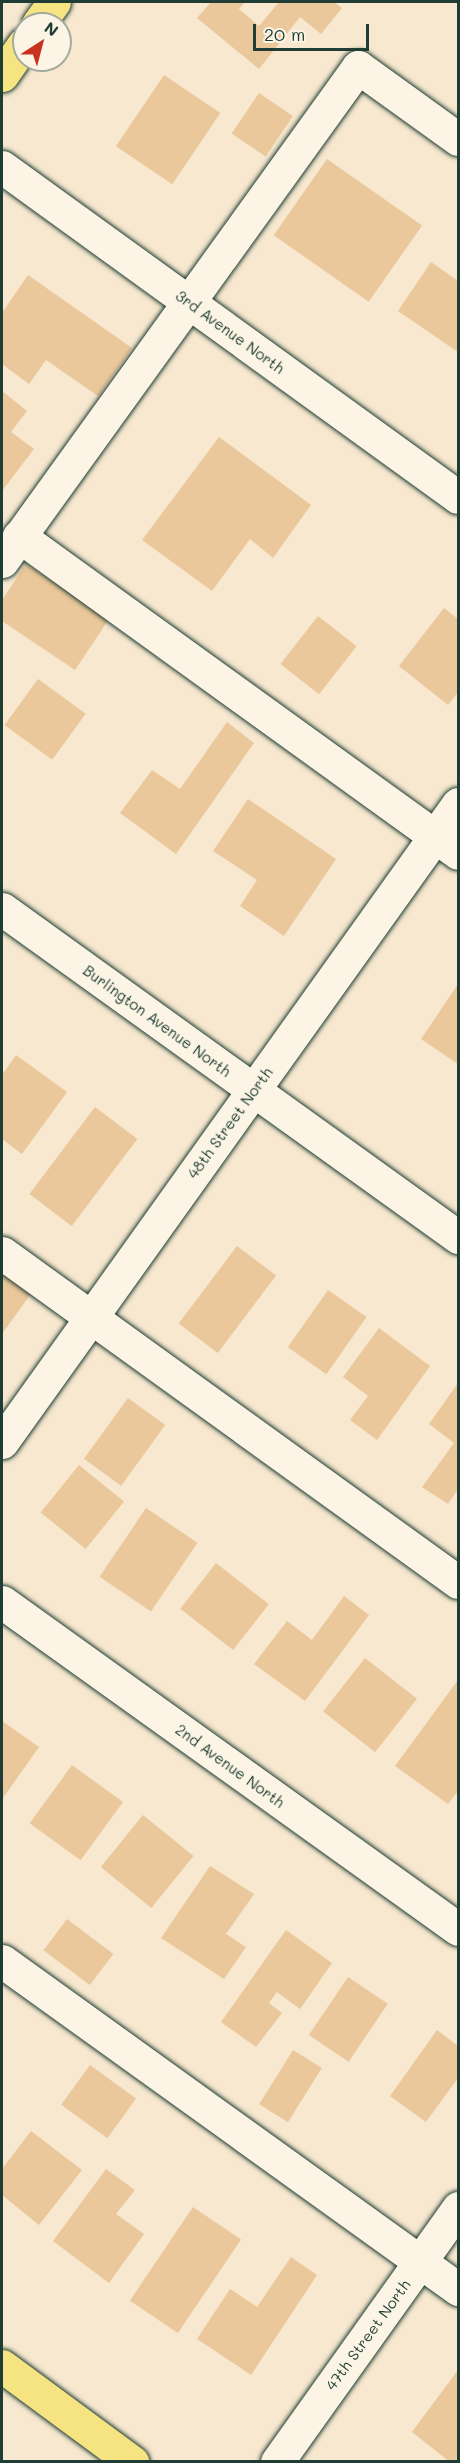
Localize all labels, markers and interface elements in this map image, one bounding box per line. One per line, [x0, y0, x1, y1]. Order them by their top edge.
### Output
north arrow [12, 12, 72, 72]
scale bar [256, 12, 372, 50]
text: N [41, 17, 63, 41]
text: 20 m [264, 22, 305, 46]
street label: 3rd Avenue North [172, 287, 288, 377]
street label: Burlington Avenue North [80, 961, 234, 1081]
street label: 48th Street North [184, 1064, 276, 1182]
street label: 2nd Avenue North [172, 1720, 288, 1812]
street label: 47th Street North [322, 2276, 414, 2394]

